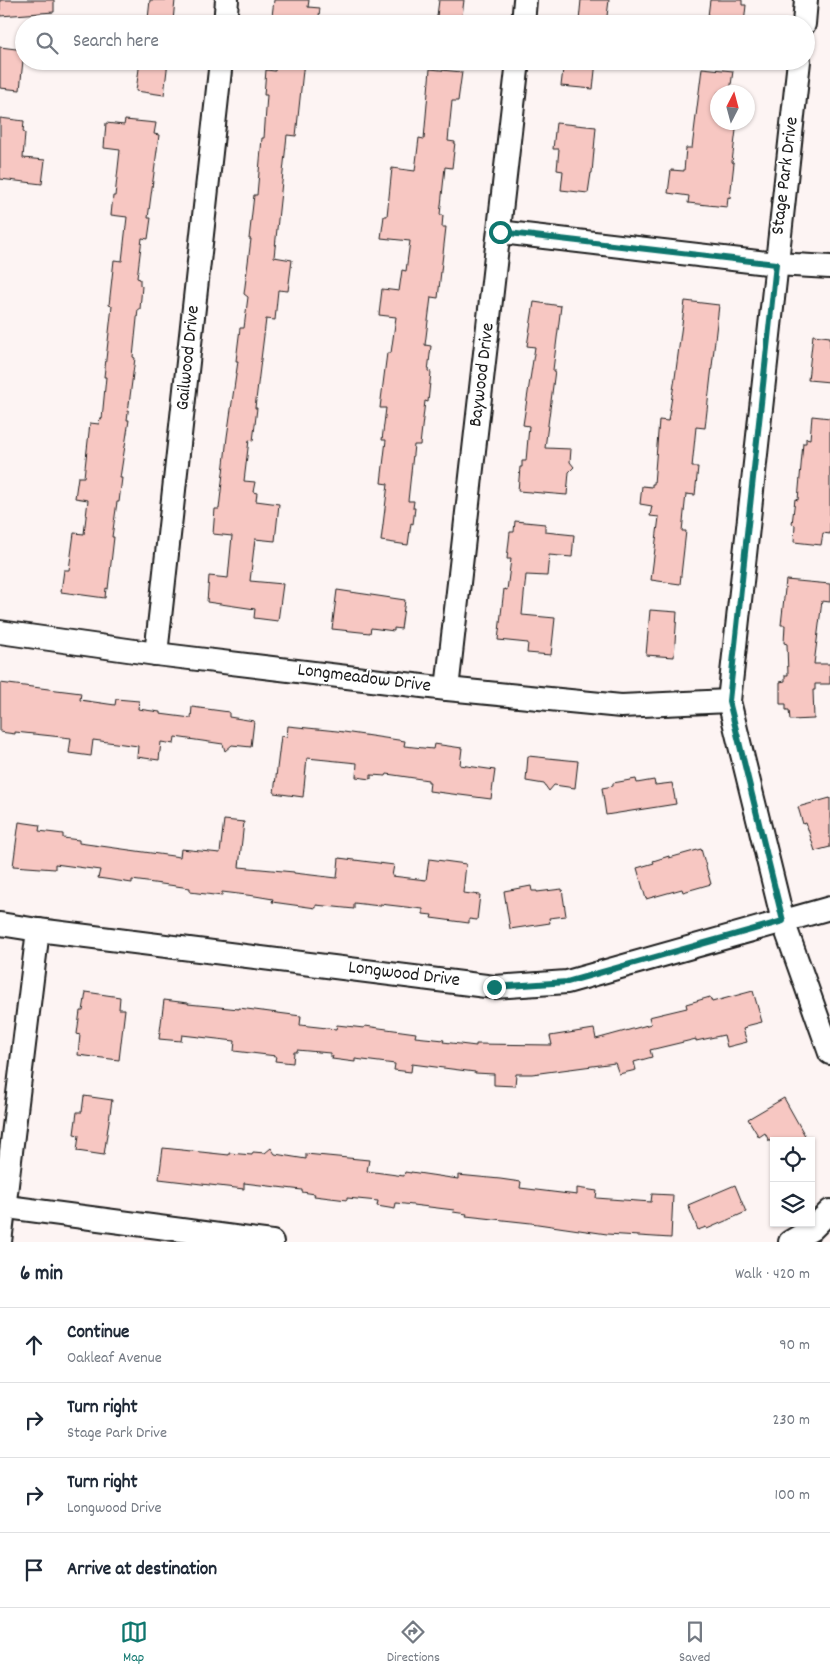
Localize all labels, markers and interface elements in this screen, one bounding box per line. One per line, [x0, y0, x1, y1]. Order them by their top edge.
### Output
search box [15, 15, 815, 70]
icon: search [33, 29, 61, 57]
text: Search here [73, 29, 159, 56]
north arrow [710, 85, 755, 130]
street label: Stage Park Drive [765, 115, 807, 237]
route start [489, 221, 512, 244]
street label: Gailwood Drive [170, 304, 208, 412]
street label: Baywood Drive [463, 321, 503, 429]
street label: Longmeadow Drive [296, 657, 432, 701]
street label: Longwood Drive [347, 955, 461, 995]
route end [483, 976, 506, 999]
map controls [770, 1137, 815, 1227]
button: locate [770, 1137, 815, 1182]
button: layers [770, 1182, 815, 1227]
text: 6 min [20, 1260, 63, 1290]
text: Walk · 420 m [735, 1263, 810, 1286]
text: Continue [67, 1320, 129, 1347]
icon: ahead [20, 1331, 48, 1359]
text: 90 m [779, 1334, 810, 1357]
text: Oakleaf Avenue [67, 1347, 162, 1370]
text: Turn right [67, 1395, 138, 1422]
icon: right [20, 1406, 48, 1434]
text: 230 m [773, 1409, 810, 1432]
text: Stage Park Drive [67, 1422, 167, 1445]
text: Turn right [67, 1470, 138, 1497]
icon: right [20, 1481, 48, 1509]
text: 100 m [774, 1484, 810, 1507]
text: Longwood Drive [67, 1497, 162, 1520]
icon: arrive [20, 1556, 48, 1584]
text: Arrive at destination [67, 1557, 217, 1584]
tab: Map [120, 1618, 148, 1668]
tab: Directions [387, 1618, 440, 1668]
tab: Saved [679, 1618, 710, 1668]

